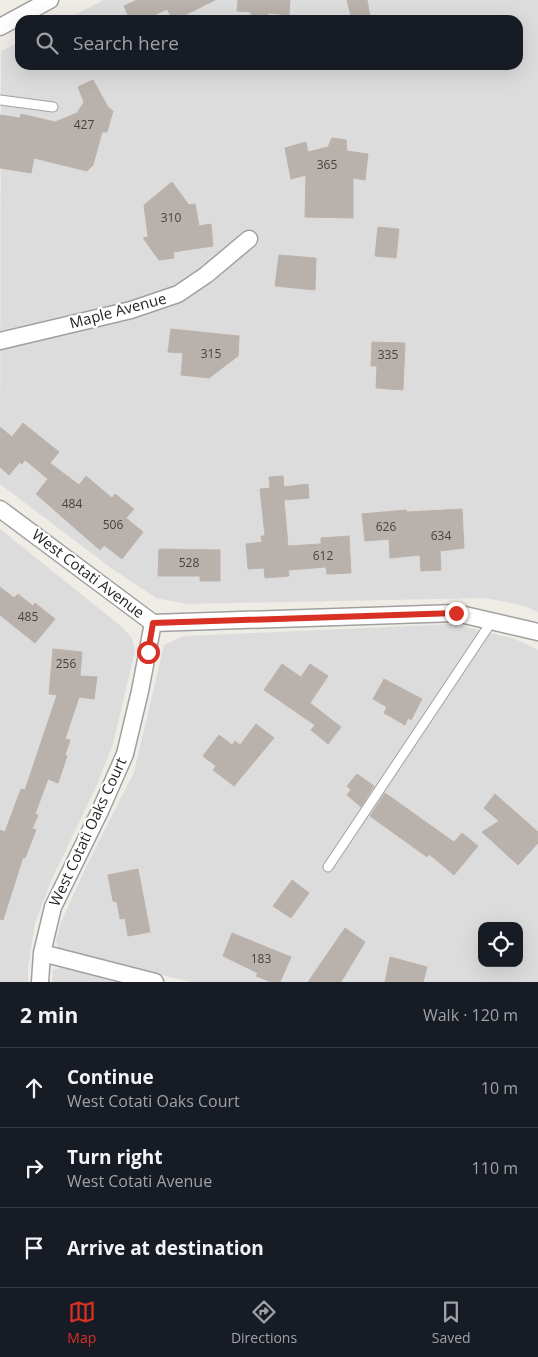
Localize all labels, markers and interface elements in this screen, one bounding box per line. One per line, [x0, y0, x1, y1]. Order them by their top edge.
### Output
search box [15, 15, 523, 70]
icon: search [33, 29, 61, 57]
text: Search here [73, 30, 179, 56]
house number: 427 [74, 116, 94, 133]
house number: 365 [317, 156, 337, 173]
house number: 310 [161, 209, 181, 226]
street label: Maple Avenue [67, 288, 168, 333]
house number: 315 [201, 345, 221, 362]
house number: 335 [378, 346, 398, 363]
house number: 484 [62, 495, 82, 512]
house number: 506 [103, 516, 123, 533]
house number: 626 [376, 518, 396, 535]
street label: West Cotati Avenue [28, 524, 149, 622]
house number: 634 [431, 527, 451, 544]
house number: 612 [313, 547, 333, 564]
house number: 528 [179, 554, 199, 571]
route end [445, 602, 468, 625]
house number: 485 [18, 608, 38, 625]
route start [137, 641, 160, 664]
house number: 256 [56, 655, 76, 672]
street label: West Cotati Oaks Court [44, 754, 130, 909]
map controls [478, 922, 523, 967]
button: locate [478, 922, 523, 967]
house number: 183 [251, 950, 271, 967]
text: 2 min [20, 1001, 78, 1029]
text: Walk · 120 m [423, 1004, 518, 1026]
text: Continue [67, 1064, 154, 1090]
icon: ahead [20, 1074, 48, 1102]
text: 10 m [481, 1077, 518, 1099]
text: West Cotati Oaks Court [67, 1090, 240, 1112]
text: Turn right [67, 1144, 162, 1170]
icon: right [20, 1154, 48, 1182]
text: 110 m [472, 1157, 518, 1179]
text: West Cotati Avenue [67, 1170, 212, 1192]
icon: arrive [20, 1234, 48, 1262]
text: Arrive at destination [67, 1235, 264, 1261]
tab: Map [67, 1298, 96, 1347]
tab: Directions [231, 1298, 297, 1347]
tab: Saved [432, 1298, 471, 1347]

